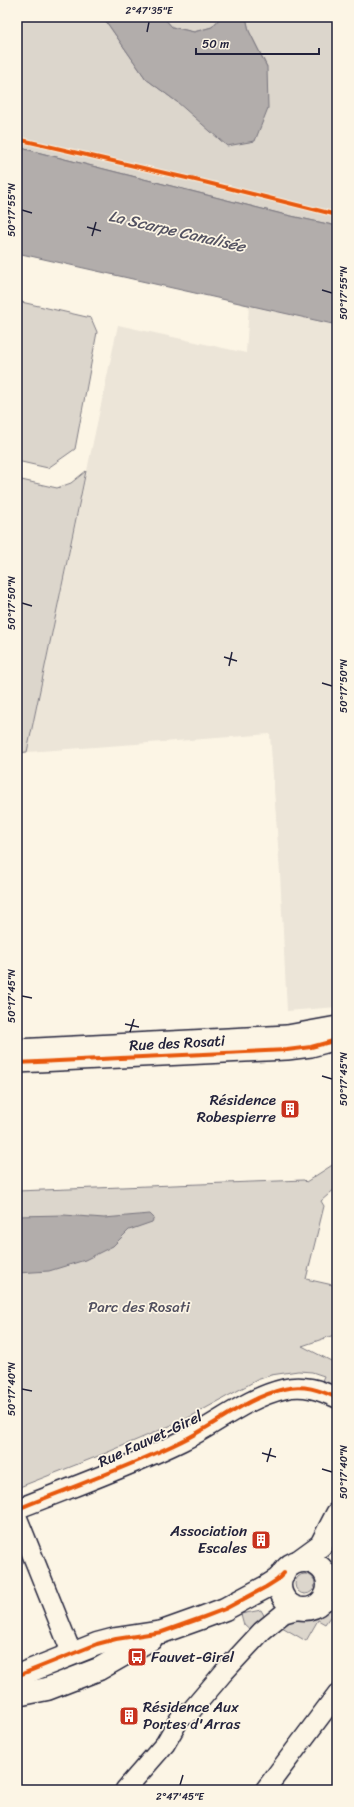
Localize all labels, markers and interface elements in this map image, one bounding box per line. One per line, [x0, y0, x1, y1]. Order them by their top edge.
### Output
text: 2°47'35"E [125, 2, 174, 20]
scale bar [196, 30, 319, 56]
text: 50 m [202, 33, 229, 55]
text: 50°17'55"N [3, 183, 21, 237]
water label: La Scarpe Canalisée [106, 201, 250, 261]
text: 50°17'55"N [335, 266, 353, 320]
text: 50°17'50"N [3, 576, 21, 630]
text: 50°17'50"N [335, 659, 353, 713]
text: 50°17'45"N [3, 969, 21, 1023]
street label: Rue des Rosati [128, 1027, 226, 1058]
text: 50°17'45"N [335, 1052, 353, 1106]
place label: Résidence Robespierre [197, 1087, 276, 1130]
building icon: Résidence Robespierre [279, 1098, 301, 1120]
park label: Parc des Rosati [88, 1294, 191, 1320]
text: 50°17'40"N [3, 1362, 21, 1416]
street label: Rue Fauvet-Girel [94, 1403, 207, 1475]
text: 50°17'40"N [335, 1445, 353, 1499]
place label: Association Escales [169, 1518, 247, 1561]
building icon: Association Escales [250, 1529, 272, 1551]
place label: Fauvet-Girel [151, 1644, 235, 1670]
bus stop icon: Fauvet-Girel [126, 1646, 148, 1668]
place label: Résidence Aux Portes d'Arras [143, 1694, 240, 1737]
building icon: Résidence Aux Portes d'Arras [118, 1705, 140, 1727]
text: 2°47'45"E [156, 1788, 205, 1806]

